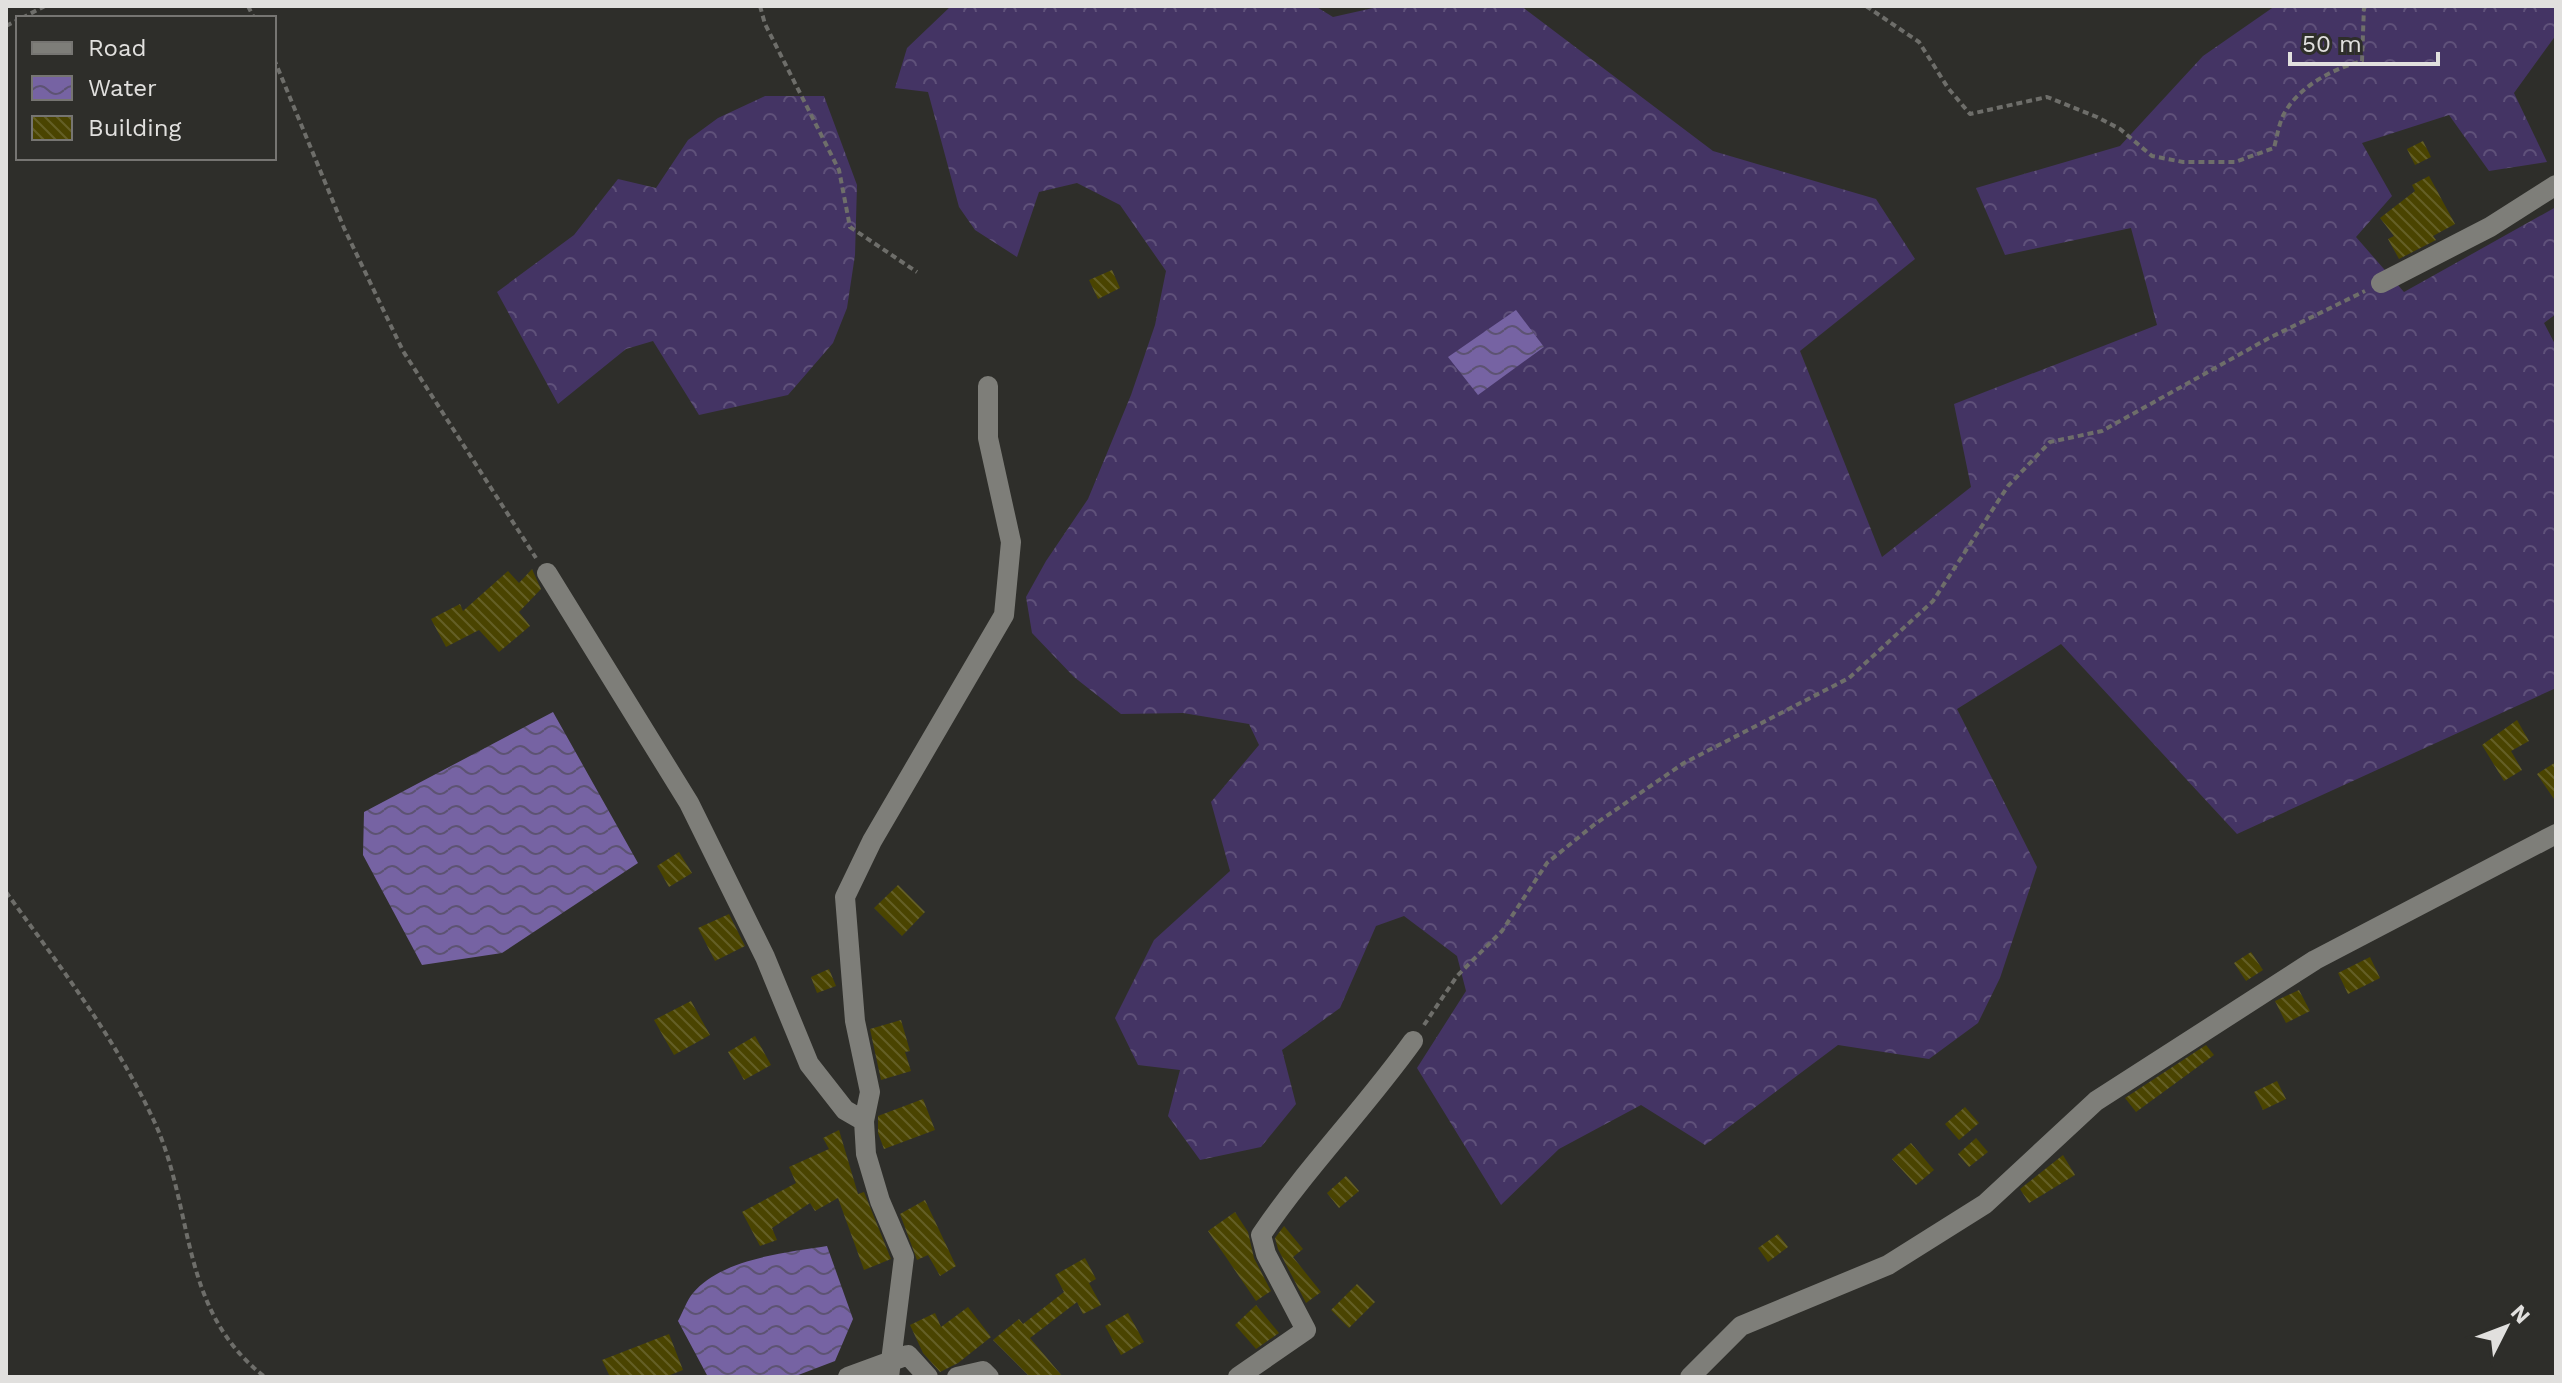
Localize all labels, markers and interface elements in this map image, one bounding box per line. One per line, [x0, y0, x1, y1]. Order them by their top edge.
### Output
legend [16, 16, 276, 160]
scale bar [2290, 16, 2438, 66]
text: 50 m [2302, 30, 2362, 58]
text: Road [88, 34, 147, 62]
text: Water [88, 74, 157, 102]
text: Building [88, 114, 181, 142]
north arrow [2466, 1287, 2546, 1367]
text: N [2506, 1300, 2535, 1328]

